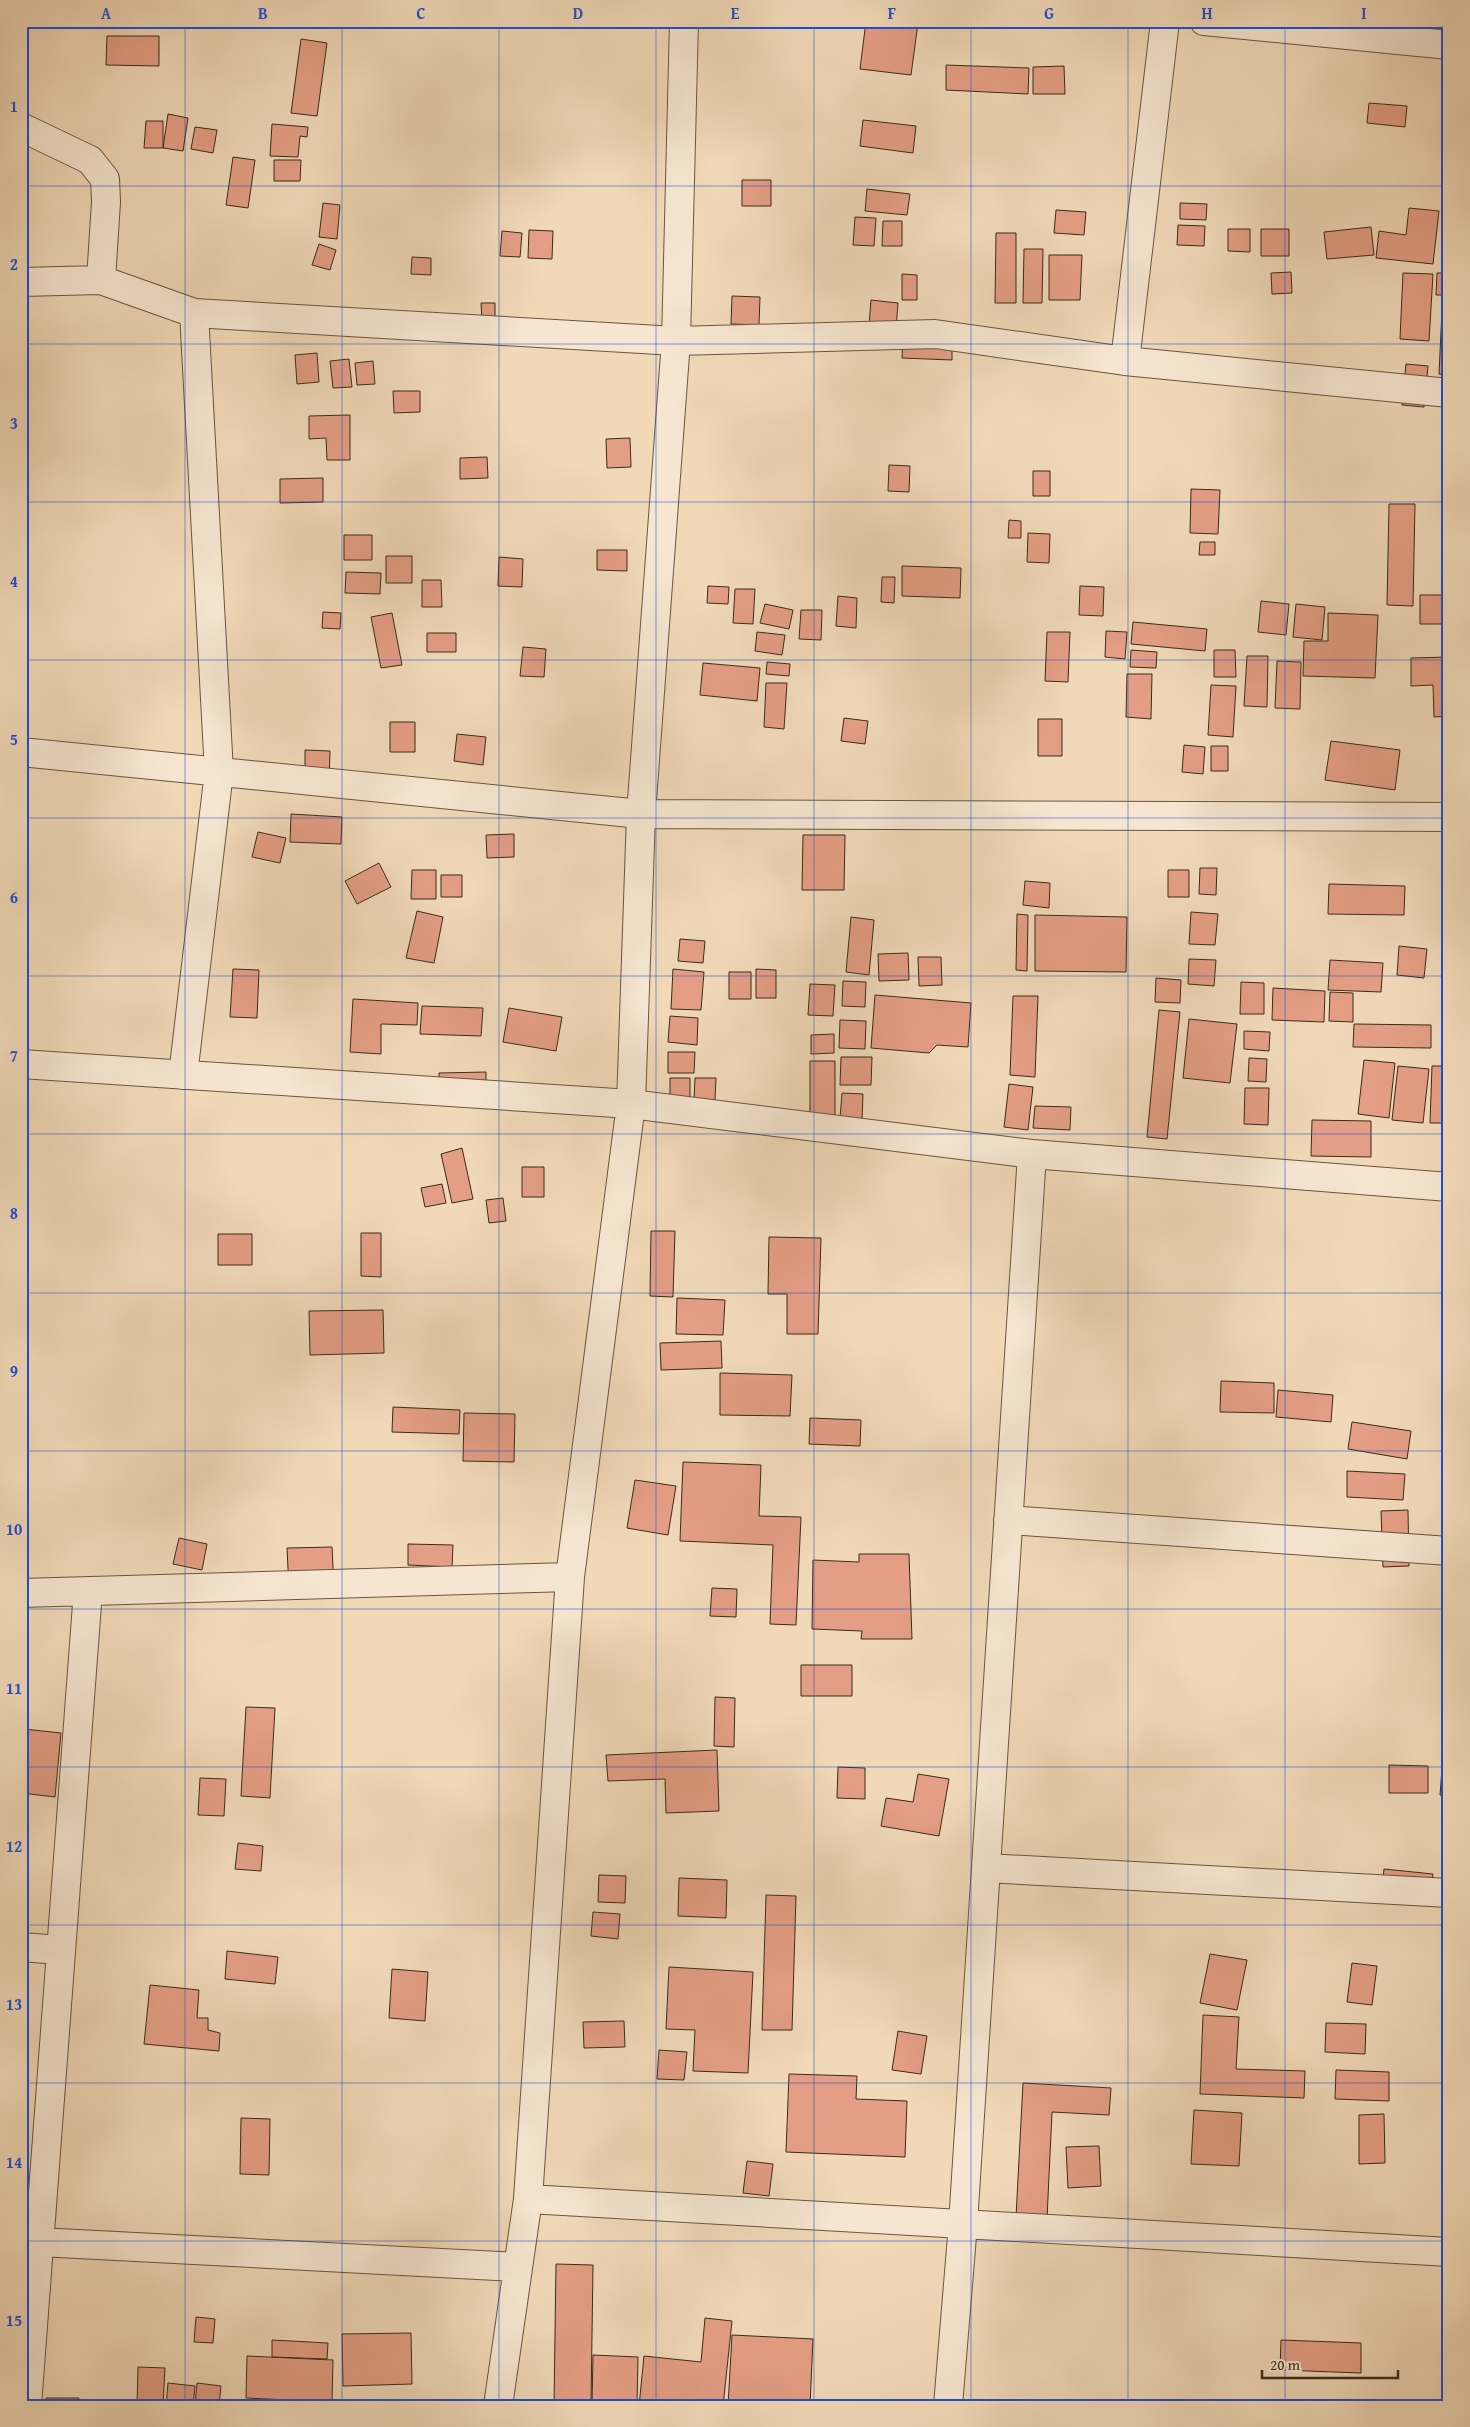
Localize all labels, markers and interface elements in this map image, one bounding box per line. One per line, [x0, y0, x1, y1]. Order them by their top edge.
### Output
text: A [101, 1, 112, 25]
text: B [258, 1, 268, 25]
text: C [416, 1, 426, 25]
text: D [573, 1, 583, 25]
text: E [731, 1, 740, 25]
text: F [888, 1, 896, 25]
text: G [1044, 1, 1054, 25]
text: H [1201, 1, 1213, 25]
text: I [1361, 1, 1367, 25]
text: 1 [10, 94, 18, 118]
text: 2 [10, 252, 18, 276]
text: 3 [10, 411, 18, 435]
text: 4 [10, 569, 18, 593]
text: 5 [10, 727, 18, 751]
text: 6 [10, 885, 18, 909]
text: 7 [10, 1043, 18, 1067]
text: 8 [10, 1201, 18, 1225]
text: 9 [10, 1359, 18, 1383]
text: 10 [6, 1517, 22, 1541]
text: 11 [6, 1676, 22, 1700]
text: 12 [6, 1834, 22, 1858]
text: 13 [6, 1992, 22, 2016]
text: 14 [6, 2150, 22, 2174]
text: 15 [6, 2308, 22, 2332]
scale bar [1262, 2347, 1399, 2379]
text: 20 m [1270, 2354, 1301, 2375]

